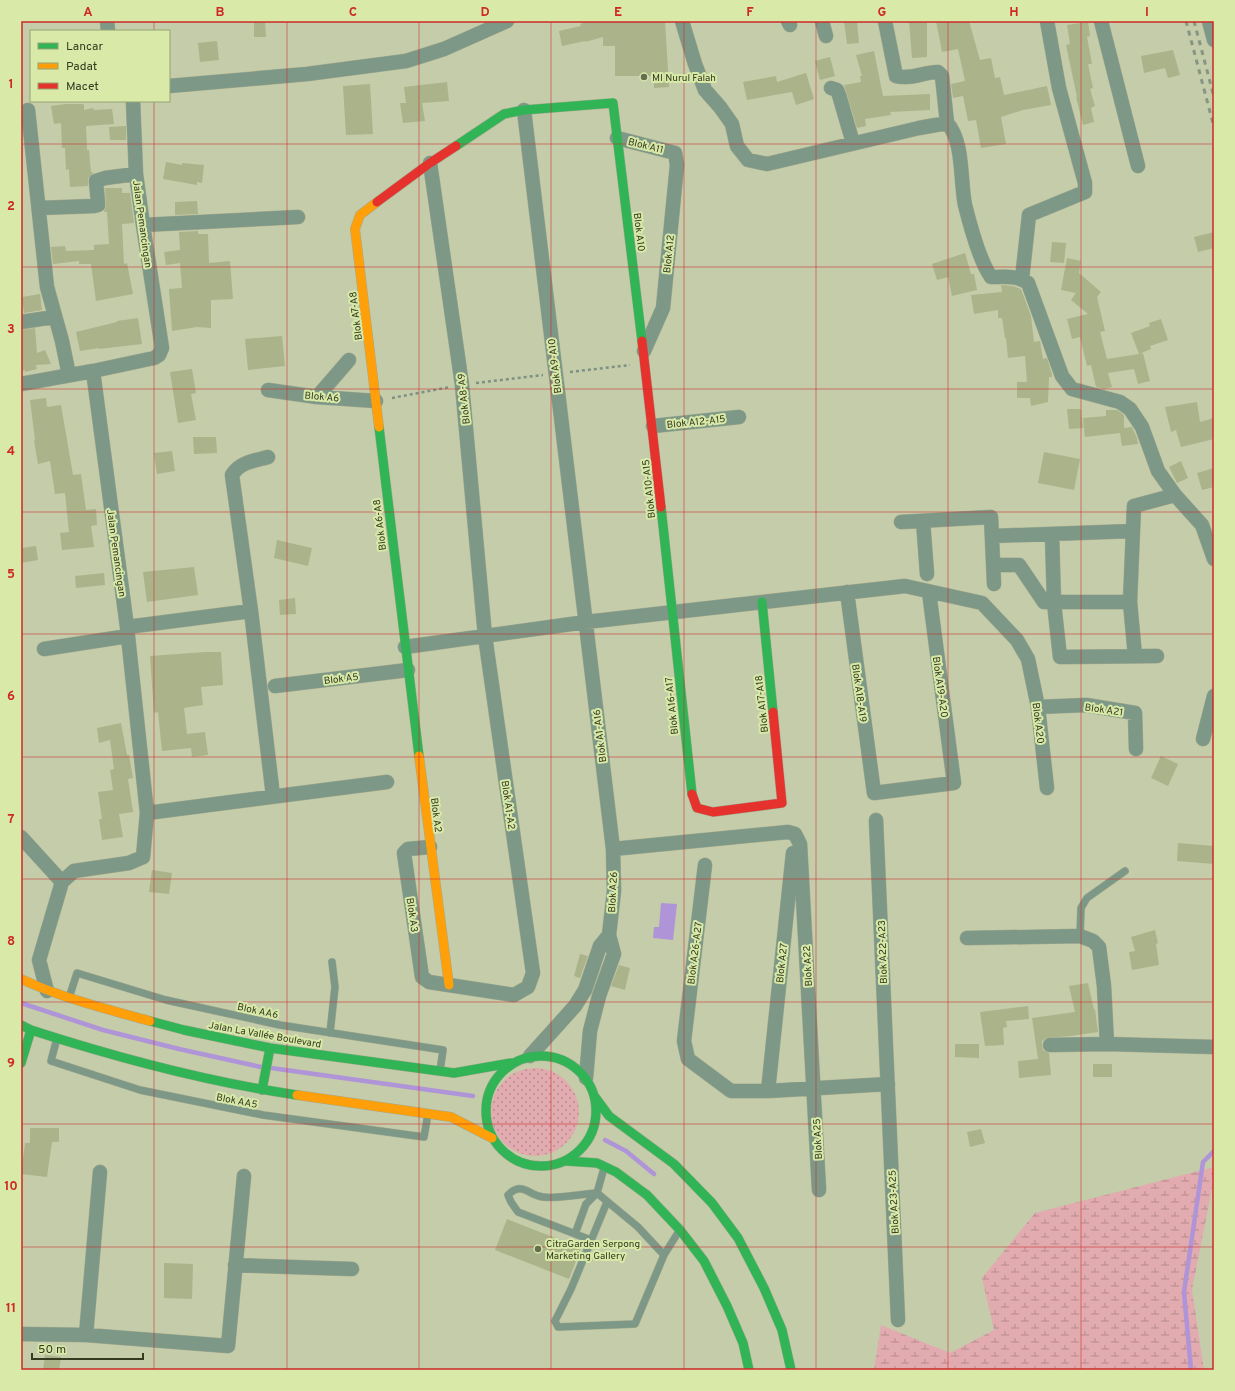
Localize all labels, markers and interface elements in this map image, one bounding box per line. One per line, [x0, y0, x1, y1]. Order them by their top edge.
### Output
text: A [83, 5, 93, 21]
text: B [216, 5, 225, 21]
text: C [349, 5, 357, 21]
text: D [480, 5, 490, 21]
text: E [614, 5, 622, 21]
text: F [746, 5, 754, 21]
text: G [878, 5, 887, 21]
text: H [1009, 5, 1019, 21]
text: I [1145, 5, 1149, 21]
legend [30, 30, 170, 102]
text: Lancar [66, 39, 103, 55]
text: Padat [66, 59, 97, 75]
marker: MI Nurul Falah [639, 72, 649, 82]
place label: MI Nurul Falah [652, 72, 716, 85]
text: 1 [8, 77, 14, 93]
text: Macet [66, 79, 99, 95]
street label: Blok A11 [627, 136, 665, 157]
street label: Jalan Pemancingan [129, 180, 154, 269]
text: 2 [7, 199, 15, 215]
street label: Blok A10 [630, 212, 647, 252]
street label: Blok A12 [661, 234, 678, 274]
street label: Blok A7-A8 [347, 291, 366, 341]
text: 3 [7, 322, 15, 338]
street label: Blok A9-A10 [546, 338, 565, 394]
street label: Blok A8-A9 [455, 373, 474, 425]
street label: Blok A6 [304, 390, 340, 405]
street label: Blok A12-A15 [666, 413, 726, 432]
text: 4 [7, 444, 15, 460]
street label: Blok A10-A15 [640, 459, 659, 519]
street label: Blok A6-A8 [371, 499, 390, 551]
street label: Jalan Pemancingan [103, 509, 128, 598]
text: 5 [7, 567, 15, 583]
street label: Blok A19-A20 [929, 656, 950, 719]
street label: Blok A18-A19 [848, 663, 869, 723]
street label: Blok A5 [323, 671, 359, 688]
street label: Blok A17-A18 [753, 675, 772, 733]
street label: Blok A16-A17 [663, 676, 682, 735]
text: 6 [7, 689, 15, 705]
street label: Blok A21 [1084, 701, 1124, 720]
street label: Blok A20 [1029, 702, 1046, 745]
street label: Blok A1-A16 [591, 709, 610, 763]
street label: Blok A1-A2 [498, 780, 517, 831]
street label: Blok A2 [427, 797, 444, 833]
text: 7 [8, 812, 15, 828]
street label: Blok A26 [606, 871, 621, 913]
street label: Blok A3 [403, 897, 420, 933]
street label: Blok A22-A23 [876, 920, 891, 984]
street label: Blok A26-A27 [685, 921, 706, 985]
text: 8 [7, 934, 15, 950]
street label: Blok A27 [774, 943, 791, 984]
street label: Blok A22 [801, 945, 816, 987]
street label: Blok AA6 [236, 1001, 279, 1022]
street label: Jalan La Vallée Boulevard [207, 1019, 322, 1052]
text: 9 [7, 1056, 15, 1072]
street label: Blok AA5 [215, 1091, 258, 1112]
street label: Blok A25 [811, 1118, 826, 1160]
street label: Blok A23-A25 [886, 1170, 903, 1234]
text: 10 [4, 1179, 18, 1195]
place label: CitraGarden Serpong Marketing Gallery [546, 1238, 640, 1263]
marker: CitraGarden Serpong Marketing Gallery [533, 1244, 543, 1254]
text: 11 [6, 1301, 16, 1317]
scale bar [32, 1335, 143, 1361]
text: 50 m [38, 1342, 66, 1358]

